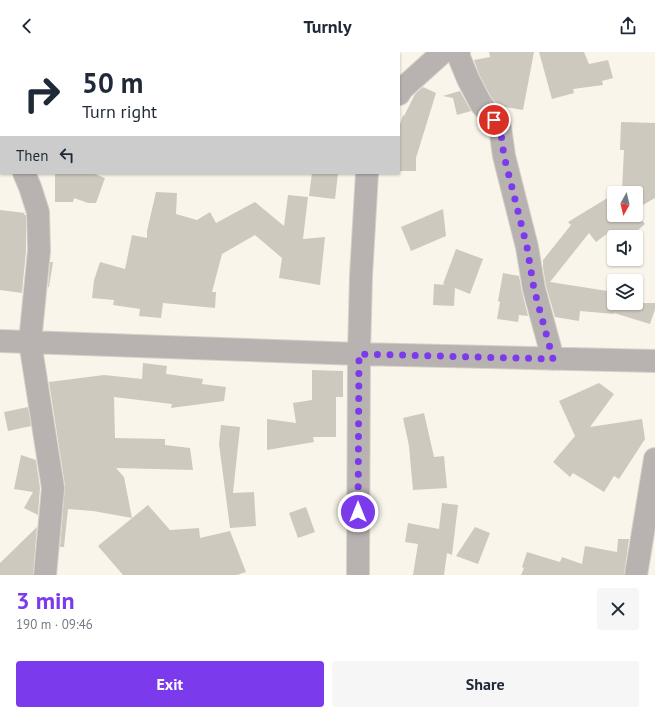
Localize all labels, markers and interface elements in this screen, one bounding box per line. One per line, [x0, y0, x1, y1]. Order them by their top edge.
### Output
icon: back [16, 15, 38, 37]
text: Turnly [303, 15, 352, 38]
icon: share [617, 15, 639, 37]
text: 50 m [82, 64, 143, 101]
icon: right [16, 68, 68, 120]
text: Turn right [82, 100, 157, 123]
pin [477, 103, 511, 137]
icon: arrive [483, 109, 505, 131]
icon: left [56, 144, 78, 166]
text: Then [16, 146, 48, 165]
north arrow [607, 186, 643, 222]
map controls [607, 186, 643, 310]
button: sound [607, 230, 643, 266]
button: layers [607, 274, 643, 310]
position arrow [337, 491, 379, 533]
text: 3 min [16, 585, 75, 616]
button: close [597, 588, 639, 630]
text: 190 m · 09:46 [16, 616, 93, 633]
button: Exit [16, 661, 324, 707]
button: Share [332, 661, 639, 707]

